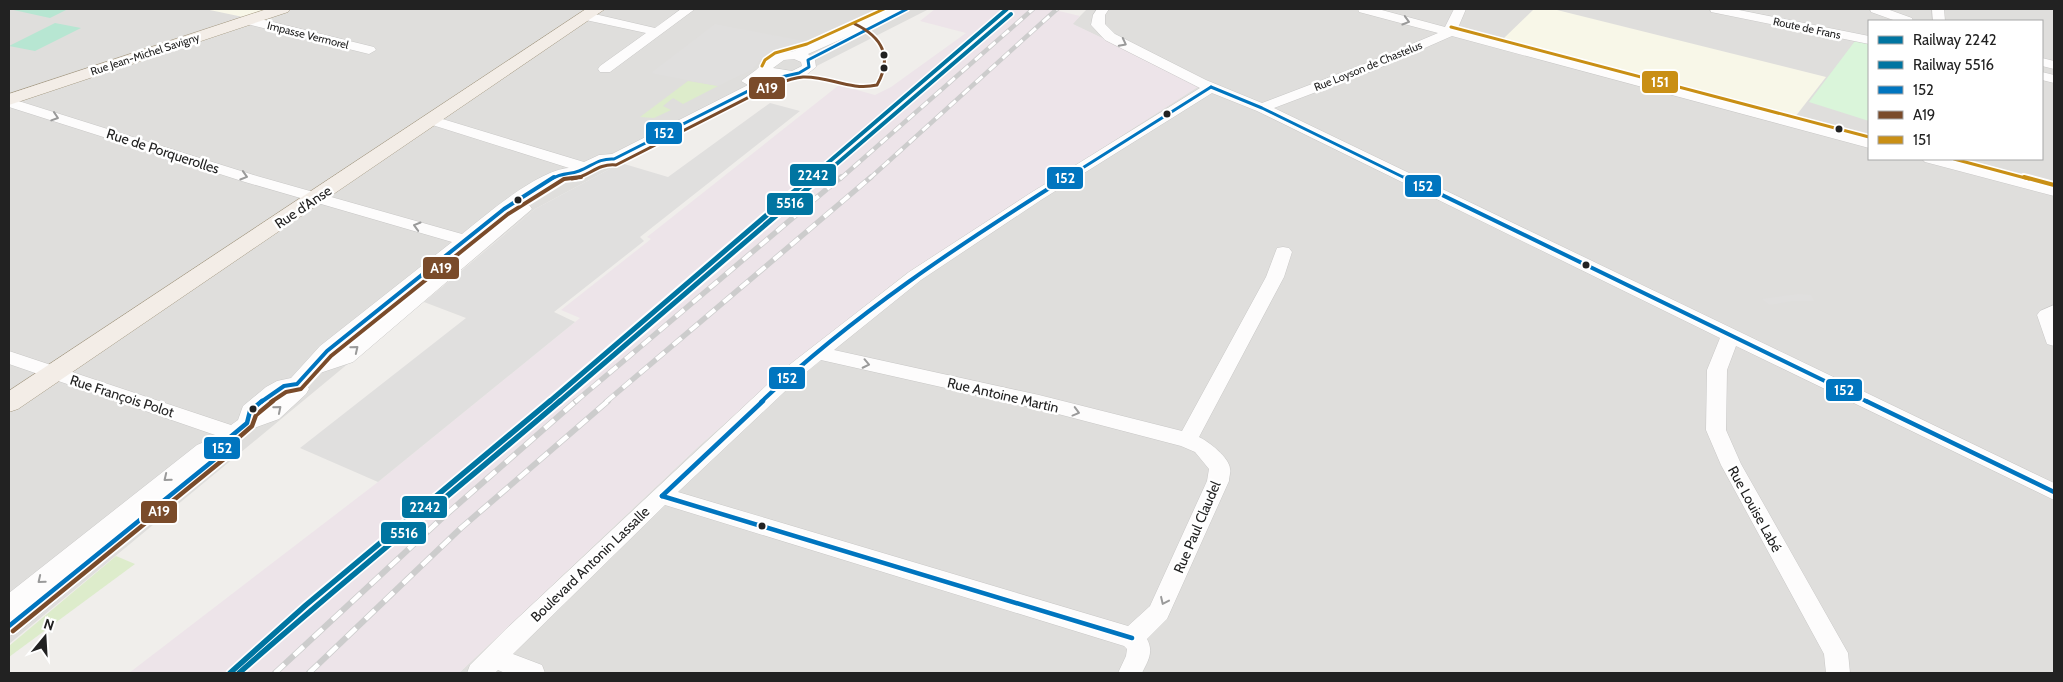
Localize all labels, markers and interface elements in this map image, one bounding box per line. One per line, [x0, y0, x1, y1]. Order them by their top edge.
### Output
street label: Route de Frans [1772, 14, 1843, 42]
one-way arrow [1402, 15, 1410, 25]
street label: Impasse Vermorel [266, 18, 351, 52]
legend [1868, 20, 2043, 160]
street label: Rue Jean-Michel Savigny [89, 30, 202, 78]
text: Railway 2242 [1913, 31, 1997, 49]
one-way arrow [1118, 37, 1127, 47]
street label: Rue Loyson de Chastelus [1312, 38, 1425, 94]
unlabelled marker [879, 50, 889, 60]
text: Railway 5516 [1913, 56, 1994, 74]
unlabelled marker [879, 63, 889, 73]
line badge: 151 [1641, 70, 1679, 94]
text: 151 [1651, 73, 1669, 91]
line badge: A19 [748, 76, 786, 100]
text: A19 [756, 79, 778, 97]
text: 152 [1913, 81, 1934, 99]
text: A19 [1913, 106, 1935, 124]
unlabelled marker [1162, 109, 1172, 119]
one-way arrow [51, 111, 59, 121]
line badge: 152 [645, 121, 683, 145]
street label: Rue de Porquerolles [104, 124, 222, 178]
text: 152 [654, 124, 674, 142]
unlabelled marker [1834, 124, 1844, 134]
text: 151 [1913, 131, 1931, 149]
line badge: 2242 [789, 163, 837, 187]
text: 2242 [798, 166, 828, 184]
line badge: 152 [1046, 166, 1084, 190]
text: 152 [1055, 169, 1075, 187]
one-way arrow [239, 171, 247, 181]
line badge: 152 [1404, 174, 1442, 198]
text: 152 [1413, 177, 1433, 195]
street label: Rue d'Anse [271, 181, 335, 233]
line badge: 5516 [766, 192, 814, 216]
text: 5516 [776, 194, 804, 212]
unlabelled marker [513, 195, 523, 205]
one-way arrow [414, 222, 422, 232]
line badge: A19 [422, 256, 460, 280]
text: A19 [430, 259, 452, 277]
unlabelled marker [1581, 260, 1591, 270]
one-way arrow [349, 347, 358, 355]
one-way arrow [862, 358, 871, 369]
line badge: 152 [768, 366, 806, 390]
text: 152 [777, 369, 797, 387]
street label: Rue François Polot [68, 371, 177, 421]
street label: Rue Antoine Martin [946, 373, 1061, 417]
line badge: 152 [1825, 378, 1863, 402]
text: 152 [1834, 381, 1854, 399]
unlabelled marker [248, 404, 258, 414]
one-way arrow [272, 406, 281, 414]
one-way arrow [1071, 406, 1079, 416]
line badge: 152 [203, 436, 241, 460]
text: 152 [212, 439, 232, 457]
street label: Rue Louise Labé [1724, 463, 1786, 555]
one-way arrow [164, 473, 173, 482]
street label: Rue Paul Claudel [1169, 478, 1225, 576]
line badge: 2242 [401, 495, 448, 519]
text: 2242 [410, 498, 440, 516]
line badge: A19 [140, 500, 178, 524]
text: A19 [148, 502, 170, 520]
street label: Boulevard Antonin Lassalle [527, 502, 653, 626]
line badge: 5516 [380, 521, 427, 545]
unlabelled marker [757, 521, 767, 531]
text: 5516 [390, 524, 418, 542]
one-way arrow [37, 575, 46, 584]
one-way arrow [1160, 596, 1171, 605]
north arrow [20, 612, 70, 662]
text: N [42, 615, 57, 635]

